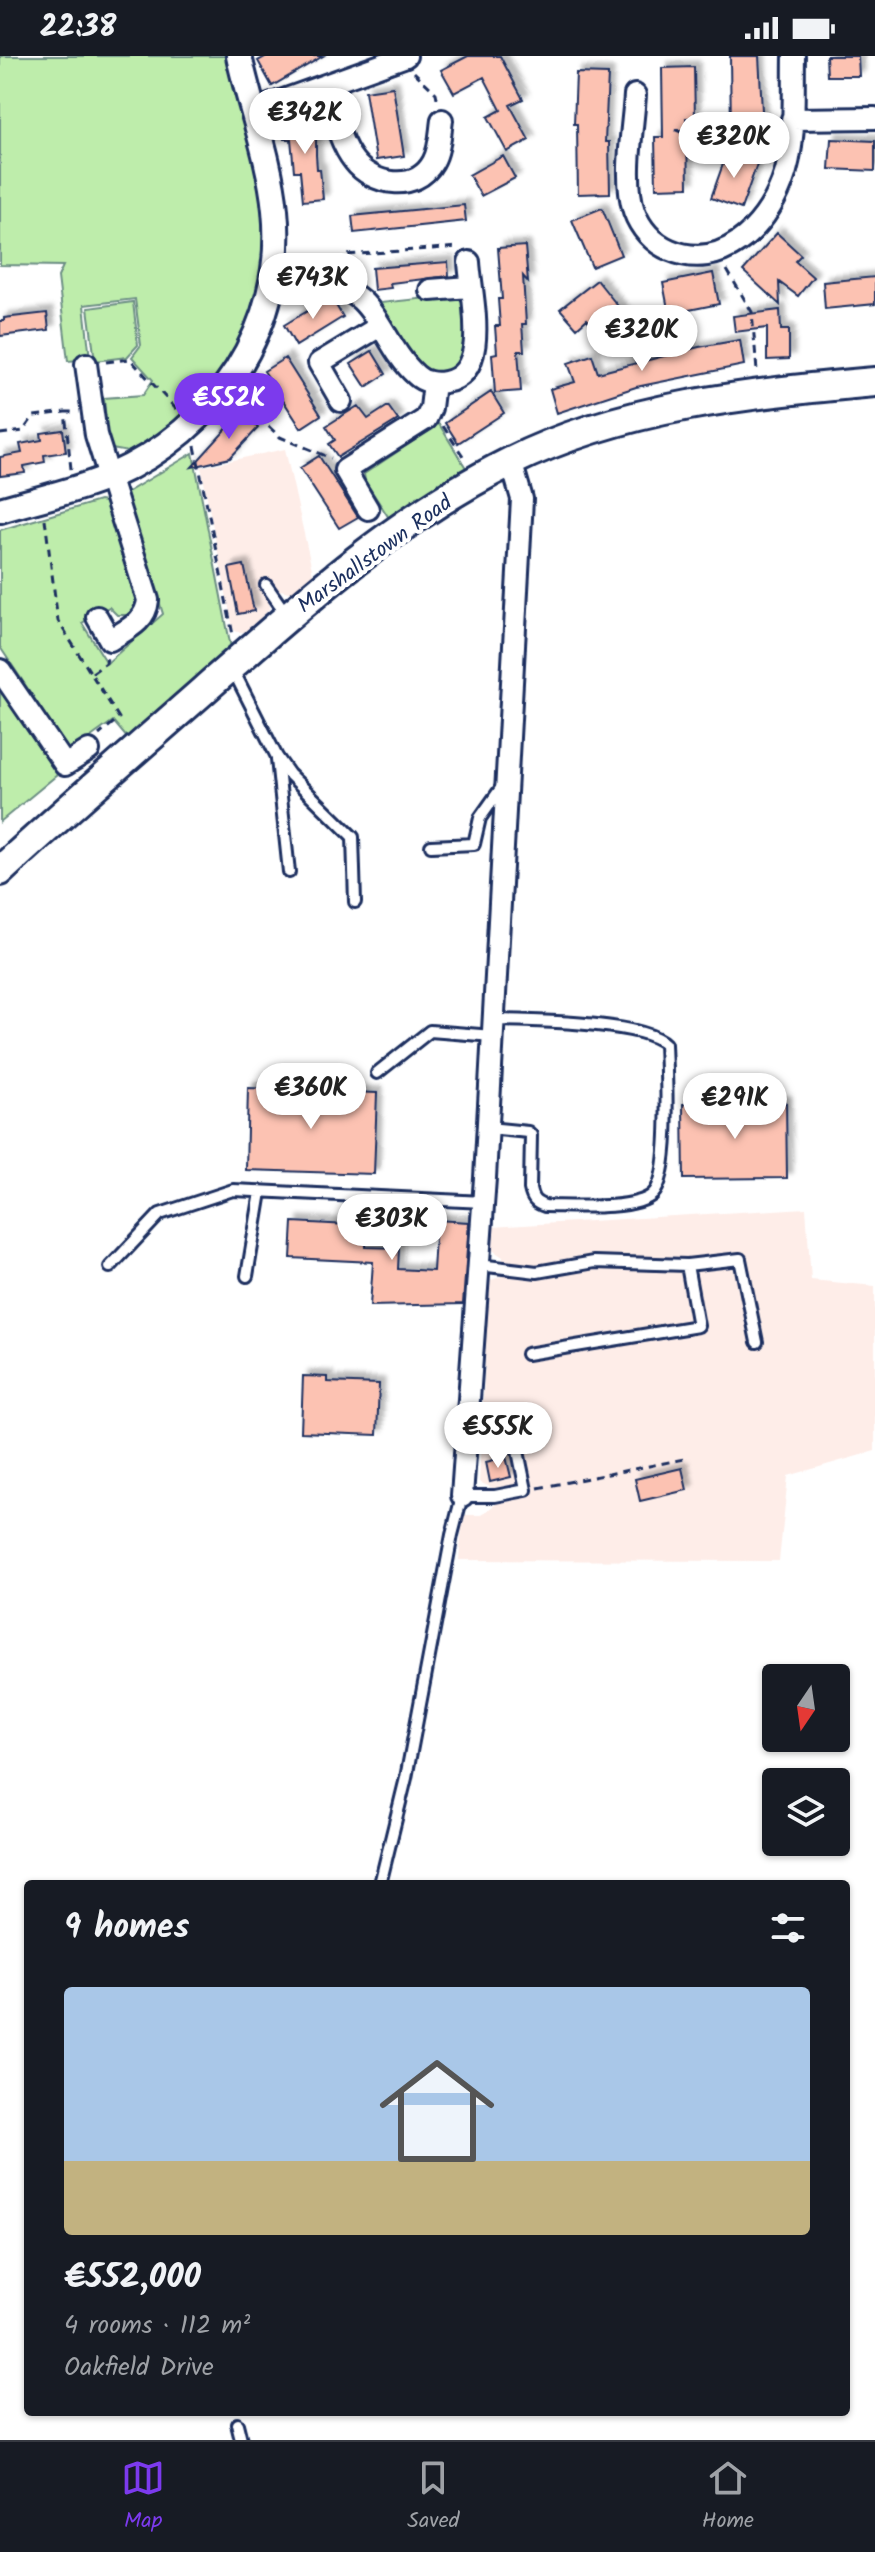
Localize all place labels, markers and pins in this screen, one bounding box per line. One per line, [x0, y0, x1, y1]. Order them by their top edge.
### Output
pin: €342K [249, 88, 361, 156]
pin: €320K [678, 112, 790, 180]
pin: €743K [257, 253, 369, 321]
pin: €320K [586, 305, 698, 373]
pin: €552K [173, 373, 285, 441]
pin: €360K [255, 1063, 367, 1131]
pin: €291K [679, 1073, 791, 1141]
pin: €303K [336, 1194, 448, 1262]
pin: €555K [442, 1402, 554, 1470]

